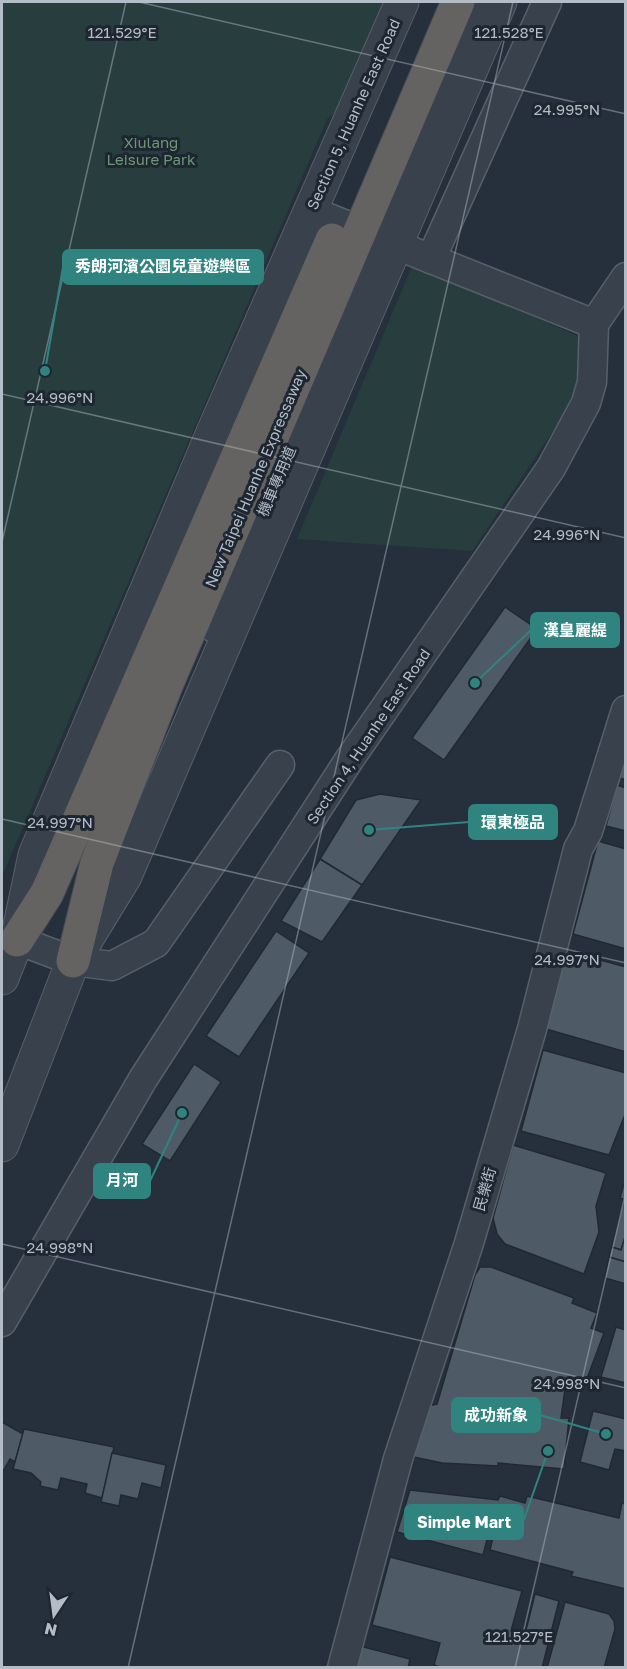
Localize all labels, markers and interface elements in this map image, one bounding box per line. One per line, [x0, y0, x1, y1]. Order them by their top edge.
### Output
street label: Section 5, Huanhe East Road [303, 16, 403, 212]
text: 121.529°E [87, 23, 157, 41]
text: 121.528°E [474, 23, 544, 41]
text: 24.995°N [534, 100, 600, 118]
park label: Xiulang Leisure Park [107, 133, 196, 168]
callout: 秀朗河濱公園兒童遊樂區 [63, 250, 263, 284]
text: 秀朗河濱公園兒童遊樂區 [75, 256, 251, 276]
street label: New Taipei Huanhe Expressaway [201, 366, 310, 590]
text: 24.996°N [27, 388, 93, 406]
street label: 機車專用道 [253, 443, 299, 519]
text: 24.996°N [534, 525, 600, 543]
callout: 漢皇麗緹 [531, 613, 619, 647]
text: 漢皇麗緹 [543, 620, 607, 640]
street label: Section 4, Huanhe East Road [302, 645, 434, 827]
callout: 環東極品 [469, 805, 557, 839]
text: 環東極品 [481, 812, 545, 832]
text: 24.997°N [27, 813, 93, 831]
text: 24.997°N [534, 950, 600, 968]
callout: 月河 [94, 1164, 150, 1198]
street label: 民樂街 [469, 1165, 499, 1213]
text: 月河 [106, 1170, 138, 1190]
text: 24.998°N [27, 1238, 93, 1256]
text: 24.998°N [534, 1374, 600, 1392]
callout: 成功新象 [452, 1398, 540, 1432]
text: 成功新象 [464, 1405, 528, 1425]
callout: Simple Mart [405, 1505, 523, 1539]
text: Simple Mart [417, 1512, 511, 1532]
north arrow [24, 1585, 84, 1645]
text: N [42, 1619, 59, 1641]
text: 121.527°E [485, 1627, 553, 1645]

